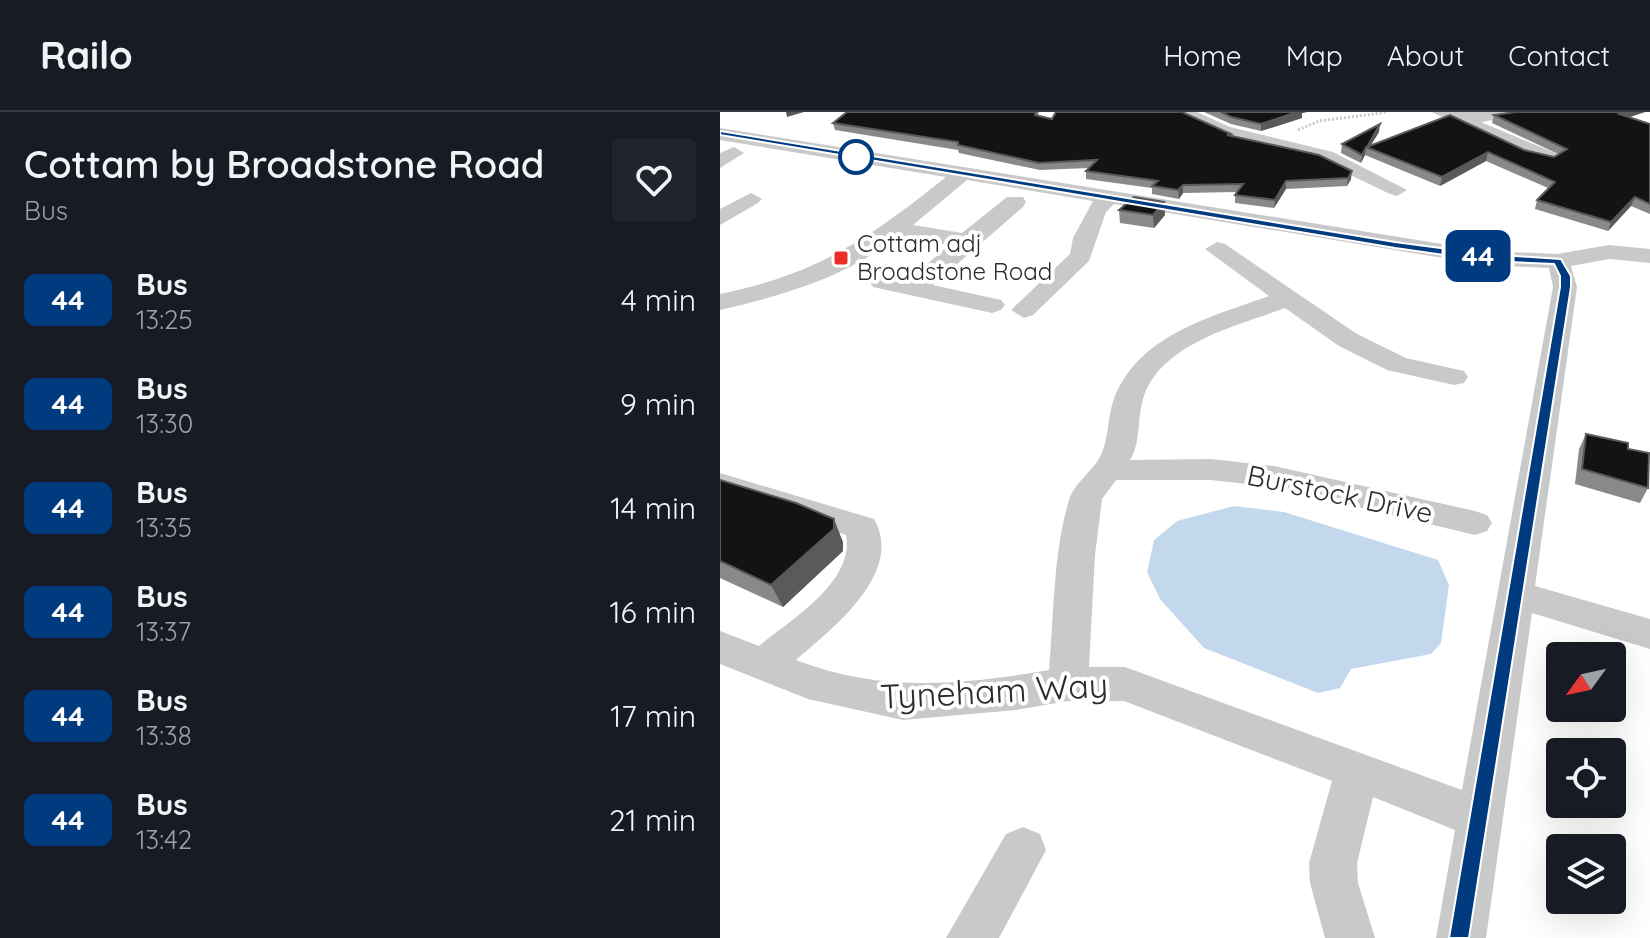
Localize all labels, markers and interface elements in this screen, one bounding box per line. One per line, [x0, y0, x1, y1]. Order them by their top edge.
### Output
text: Railo [40, 31, 133, 79]
text: Home [1163, 38, 1242, 73]
text: Map [1286, 38, 1343, 73]
text: About [1387, 38, 1464, 73]
text: Contact [1508, 38, 1610, 73]
button: heart [612, 138, 696, 222]
text: Cottam by Broadstone Road [24, 140, 544, 188]
unlabelled marker [839, 140, 873, 174]
text: Bus [24, 194, 68, 227]
place label: Cottam adj Broadstone Road [857, 228, 1052, 286]
line badge: 44 [1442, 230, 1514, 282]
text: 44 [1462, 238, 1494, 273]
marker: Cottam adj Broadstone Road [832, 249, 850, 267]
text: Bus [136, 265, 188, 303]
text: 4 min [621, 281, 696, 319]
text: 44 [52, 282, 84, 317]
text: 13:25 [136, 303, 193, 336]
text: Bus [136, 369, 188, 407]
text: 9 min [620, 385, 696, 423]
text: 44 [52, 386, 84, 421]
text: 13:30 [136, 407, 193, 440]
street label: Burstock Drive [1244, 457, 1436, 530]
text: Bus [136, 473, 188, 511]
text: 14 min [610, 489, 696, 527]
text: 44 [52, 490, 84, 525]
text: 13:35 [136, 511, 192, 544]
text: Bus [136, 577, 188, 615]
text: 16 min [609, 593, 696, 631]
text: 44 [52, 594, 84, 629]
text: 13:37 [136, 615, 191, 648]
north arrow [1546, 642, 1626, 722]
map controls [1546, 642, 1626, 914]
street label: Tyneham Way [879, 663, 1109, 718]
text: Bus [136, 681, 188, 719]
text: 17 min [610, 697, 696, 735]
text: 44 [52, 698, 84, 733]
text: 13:38 [136, 719, 192, 752]
button: locate [1546, 738, 1626, 818]
text: Bus [136, 785, 188, 823]
text: 21 min [609, 801, 696, 839]
text: 44 [52, 802, 84, 837]
text: 13:42 [136, 823, 192, 856]
button: layers [1546, 834, 1626, 914]

